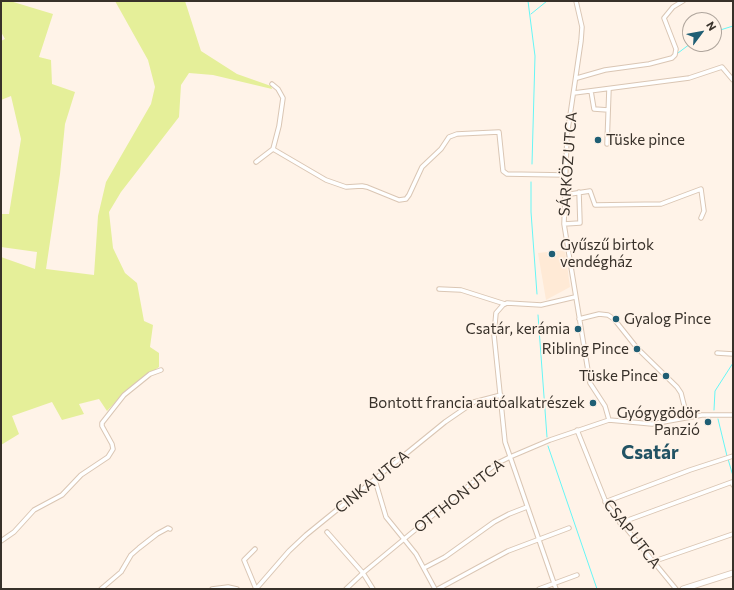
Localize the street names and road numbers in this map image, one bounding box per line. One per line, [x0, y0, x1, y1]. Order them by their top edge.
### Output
street label: SÁRKÖZ UTCA [555, 111, 581, 217]
street label: CINKA UTCA [331, 447, 413, 517]
street label: OTTHON UTCA [410, 455, 508, 537]
street label: CSAP UTCA [600, 496, 664, 572]

